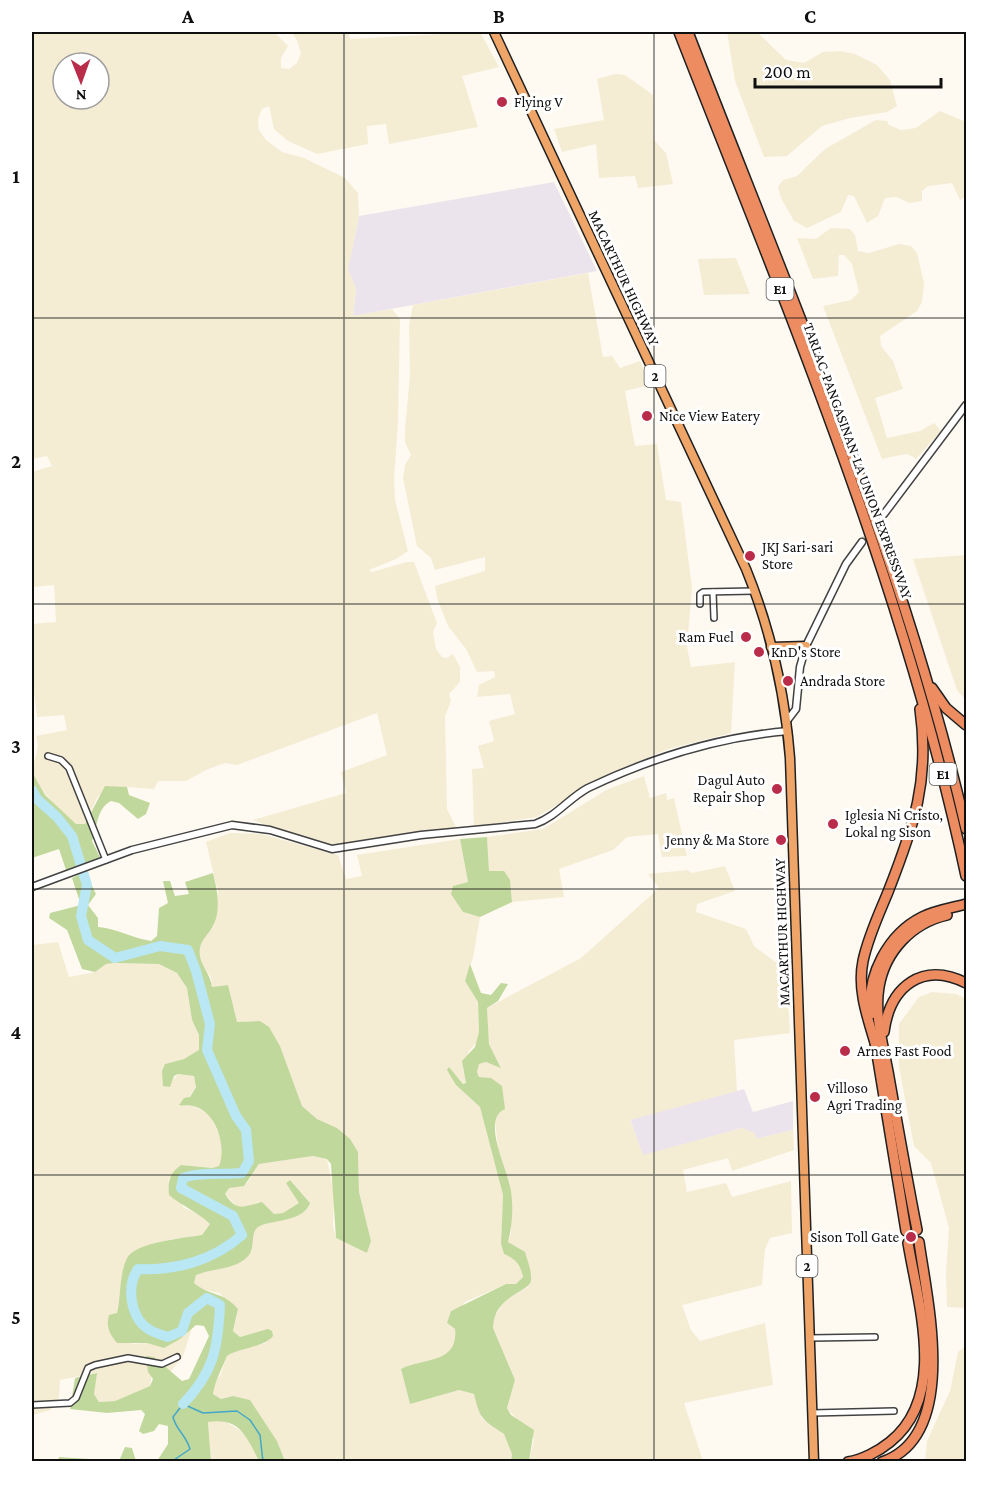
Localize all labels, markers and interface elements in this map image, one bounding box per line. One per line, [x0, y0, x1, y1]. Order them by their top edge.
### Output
text: A [181, 5, 195, 27]
text: B [493, 5, 505, 27]
text: C [804, 5, 816, 27]
north arrow [51, 51, 111, 111]
scale bar [755, 51, 941, 89]
text: 200 m [764, 62, 811, 82]
text: N [76, 87, 87, 104]
place label: Flying V [514, 94, 563, 111]
marker: Flying V [495, 95, 509, 109]
text: 1 [12, 165, 20, 187]
street label: MACARTHUR HIGHWAY [586, 208, 662, 348]
road number: E1 [766, 278, 794, 300]
street label: TARLAC-PANGASINAN-LA UNION EXPRESSWAY [800, 321, 916, 601]
road number: 2 [644, 365, 666, 387]
place label: Nice View Eatery [659, 408, 760, 425]
marker: Nice View Eatery [640, 409, 654, 423]
text: 2 [11, 450, 21, 472]
place label: JKJ Sari-sari Store [760, 539, 833, 572]
marker: JKJ Sari-sari Store [743, 549, 757, 563]
place label: Ram Fuel [678, 629, 734, 645]
marker: Ram Fuel [739, 630, 753, 644]
place label: KnD's Store [771, 644, 841, 660]
marker: KnD's Store [752, 645, 766, 659]
place label: Andrada Store [800, 673, 885, 689]
marker: Andrada Store [781, 674, 795, 688]
text: 3 [11, 735, 21, 757]
road number: E1 [930, 763, 956, 785]
place label: Dagul Auto Repair Shop [693, 772, 765, 806]
marker: Dagul Auto Repair Shop [770, 782, 784, 796]
place label: Iglesia Ni Cristo, Lokal ng Sison [845, 807, 943, 841]
marker: Iglesia Ni Cristo, Lokal ng Sison [826, 817, 840, 831]
place label: Jenny & Ma Store [664, 832, 769, 849]
marker: Jenny & Ma Store [774, 833, 788, 847]
street label: MACARTHUR HIGHWAY [771, 858, 793, 1006]
text: 4 [11, 1021, 22, 1043]
place label: Arnes Fast Food [857, 1043, 952, 1059]
marker: Arnes Fast Food [838, 1044, 852, 1058]
place label: Villoso Agri Trading [827, 1080, 902, 1114]
marker: Villoso Agri Trading [808, 1090, 822, 1104]
place label: Sison Toll Gate [810, 1229, 899, 1245]
marker: Sison Toll Gate [904, 1230, 918, 1244]
road number: 2 [796, 1255, 818, 1277]
text: 5 [11, 1306, 21, 1328]

